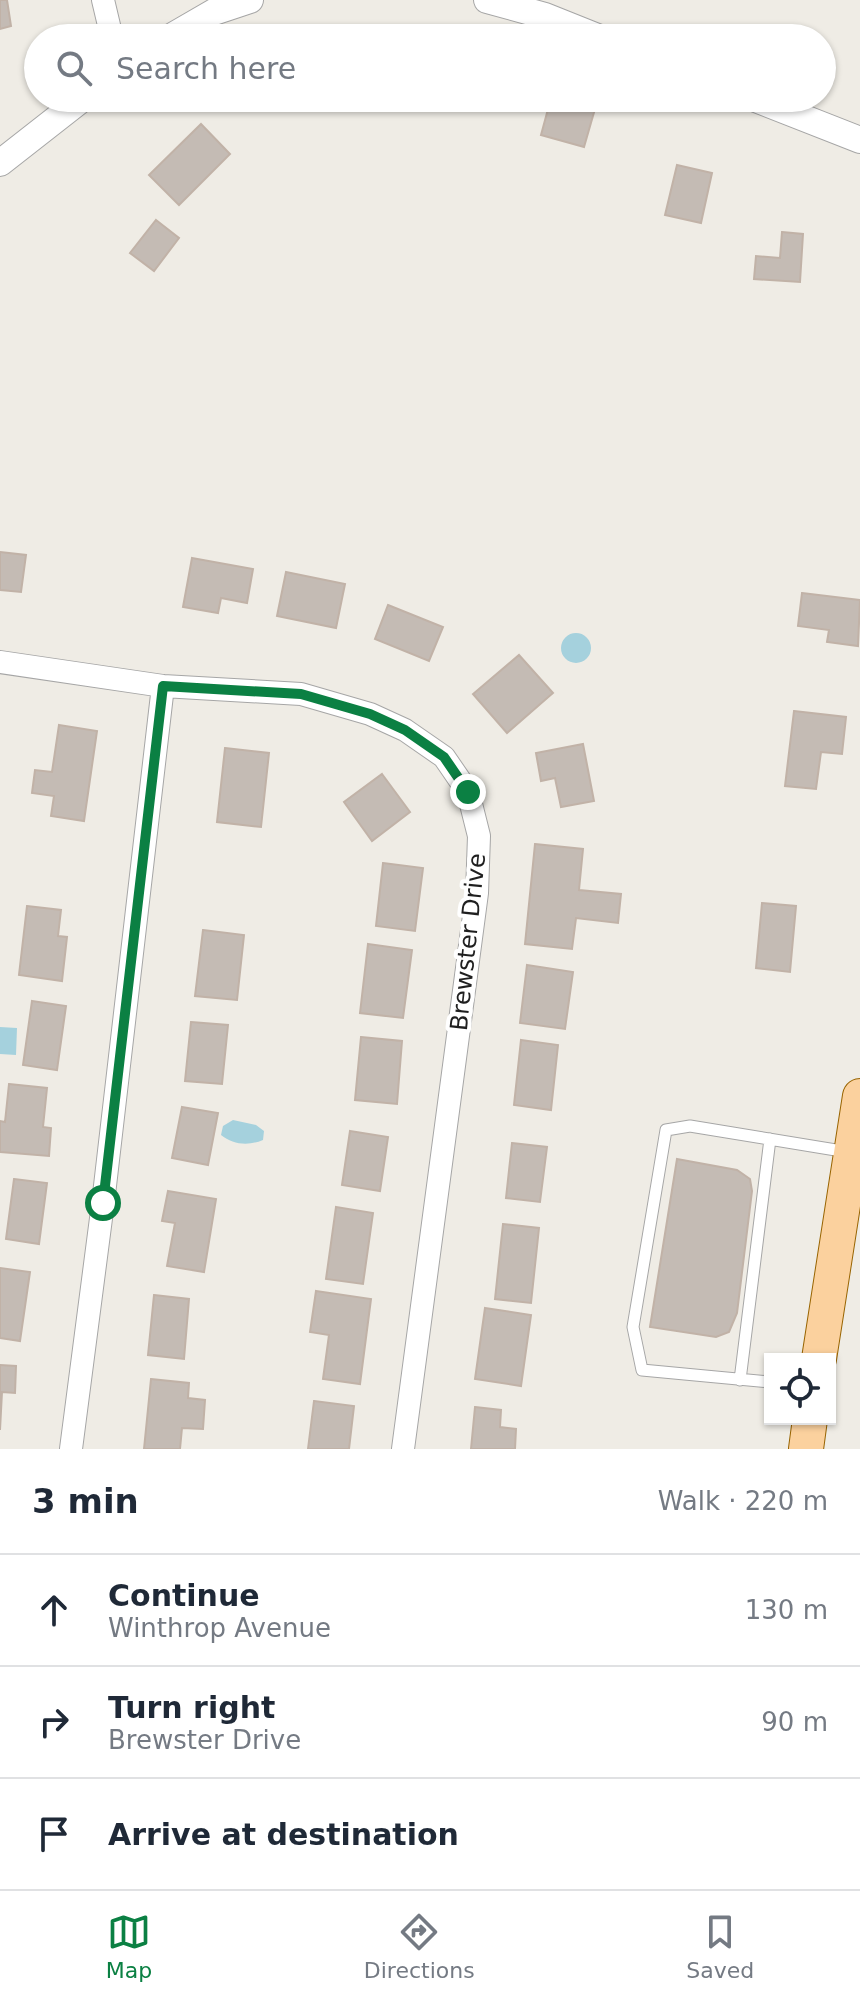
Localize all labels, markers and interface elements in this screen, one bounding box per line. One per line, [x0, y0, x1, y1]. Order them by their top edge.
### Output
search box [24, 24, 836, 112]
icon: search [52, 46, 96, 90]
text: Search here [116, 51, 296, 86]
route end [450, 774, 486, 810]
street label: Brewster Drive [445, 852, 491, 1032]
route start [85, 1185, 121, 1221]
map controls [764, 1353, 836, 1425]
button: locate [764, 1353, 836, 1425]
text: 3 min [32, 1481, 139, 1521]
text: Walk · 220 m [658, 1486, 828, 1516]
text: Continue [108, 1578, 260, 1613]
icon: ahead [32, 1588, 76, 1632]
text: 130 m [745, 1595, 828, 1625]
text: Winthrop Avenue [108, 1613, 331, 1643]
text: Turn right [108, 1690, 275, 1725]
icon: right [32, 1700, 76, 1744]
text: 90 m [761, 1707, 828, 1737]
text: Brewster Drive [108, 1725, 301, 1755]
icon: arrive [32, 1812, 76, 1856]
text: Arrive at destination [108, 1817, 459, 1852]
tab: Map [106, 1910, 152, 1983]
tab: Directions [364, 1910, 475, 1983]
tab: Saved [686, 1910, 754, 1983]

